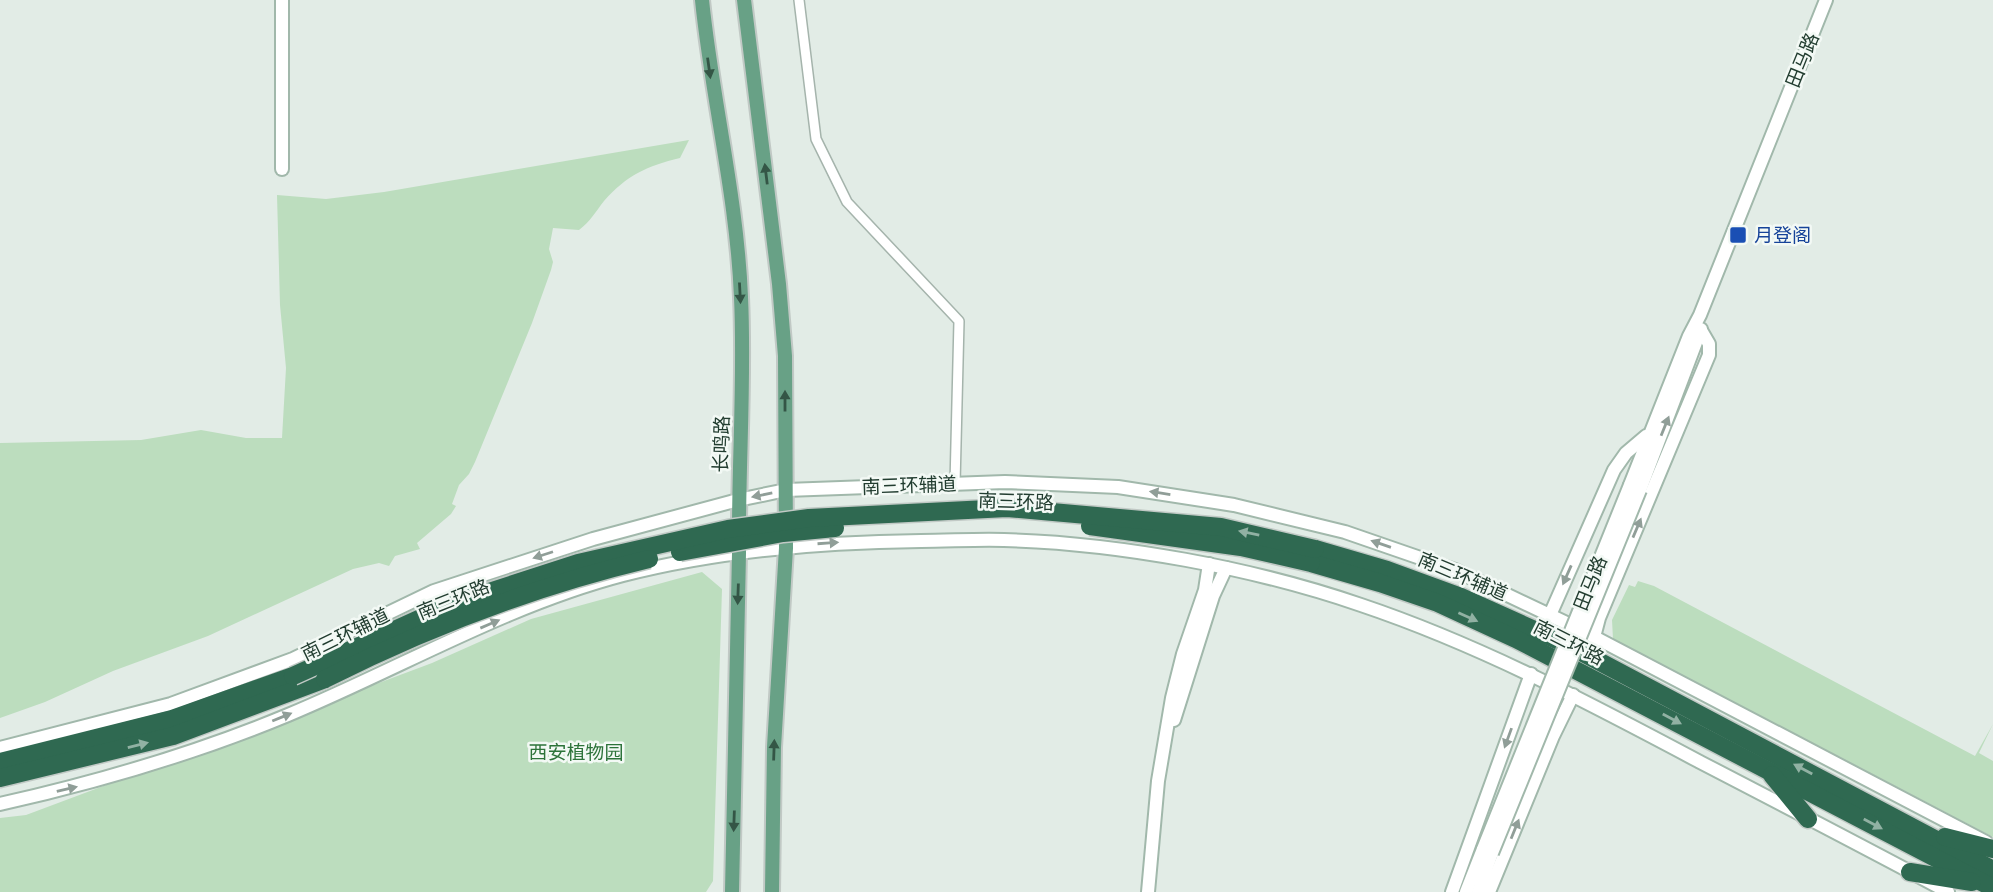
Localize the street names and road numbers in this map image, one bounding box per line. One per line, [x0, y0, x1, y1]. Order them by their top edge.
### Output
street label: 田马路 [1780, 29, 1824, 91]
street label: 长鸣路 [708, 415, 734, 473]
street label: 南三环辅道 [861, 471, 957, 499]
street label: 南三环路 [978, 488, 1054, 514]
street label: 南三环辅道 [1415, 546, 1511, 606]
street label: 田马路 [1568, 552, 1612, 614]
street label: 南三环路 [413, 574, 493, 624]
street label: 南三环辅道 [297, 602, 393, 666]
street label: 南三环路 [1530, 614, 1608, 670]

